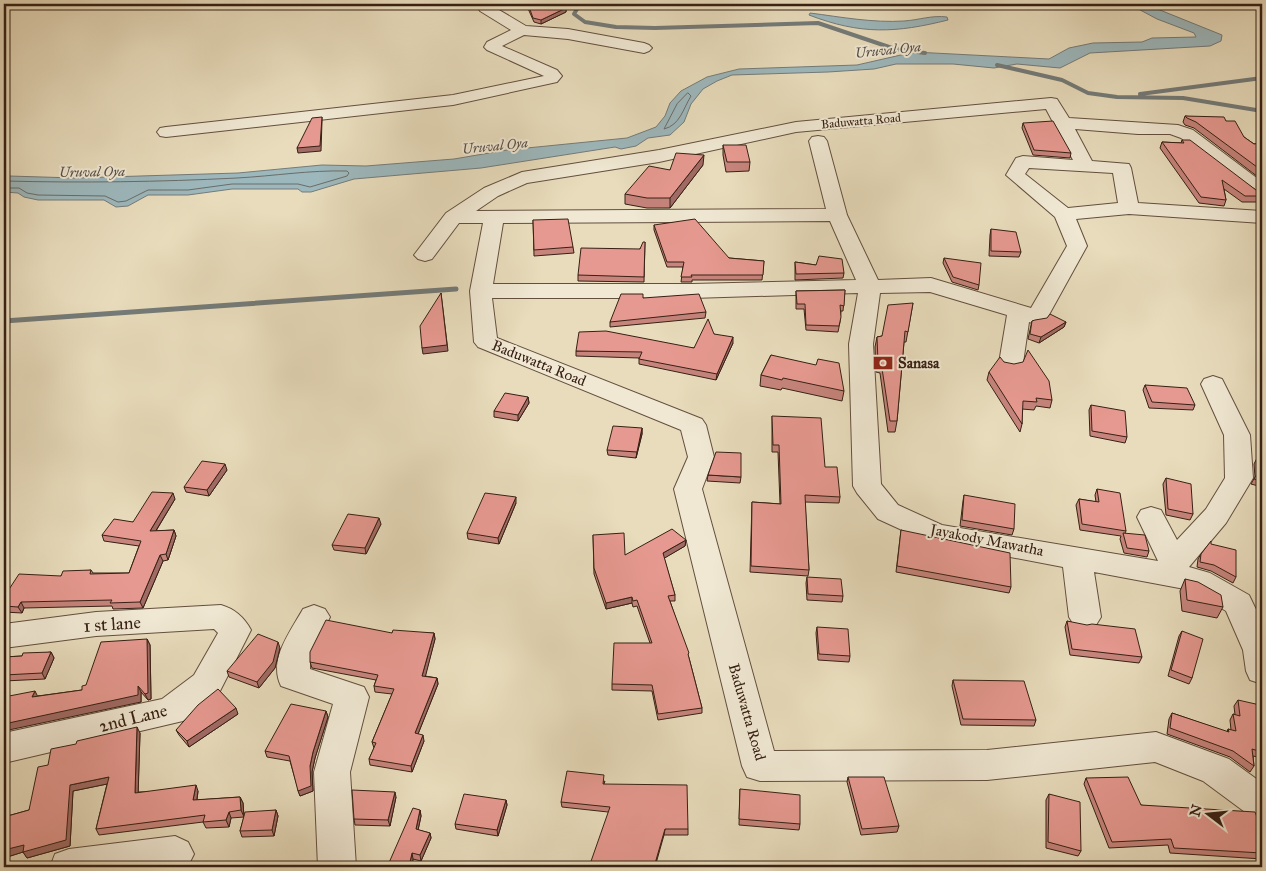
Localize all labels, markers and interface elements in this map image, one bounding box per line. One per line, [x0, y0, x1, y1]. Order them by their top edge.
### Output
water label: Uruval Oya [854, 38, 922, 62]
street label: Baduwatta Road [821, 111, 901, 131]
water label: Uruval Oya [461, 134, 529, 158]
water label: Uruval Oya [59, 163, 126, 181]
street label: Baduwatta Road [489, 336, 589, 390]
bank icon: Sanasa [872, 352, 894, 374]
place label: Sanasa [898, 354, 940, 372]
street label: Jayakody Mawatha [927, 520, 1046, 561]
street label: 1 st lane [83, 611, 141, 637]
street label: Baduwatta Road [725, 661, 770, 763]
street label: 2nd Lane [97, 699, 169, 737]
north arrow [1184, 788, 1234, 838]
text: N [1186, 802, 1206, 819]

